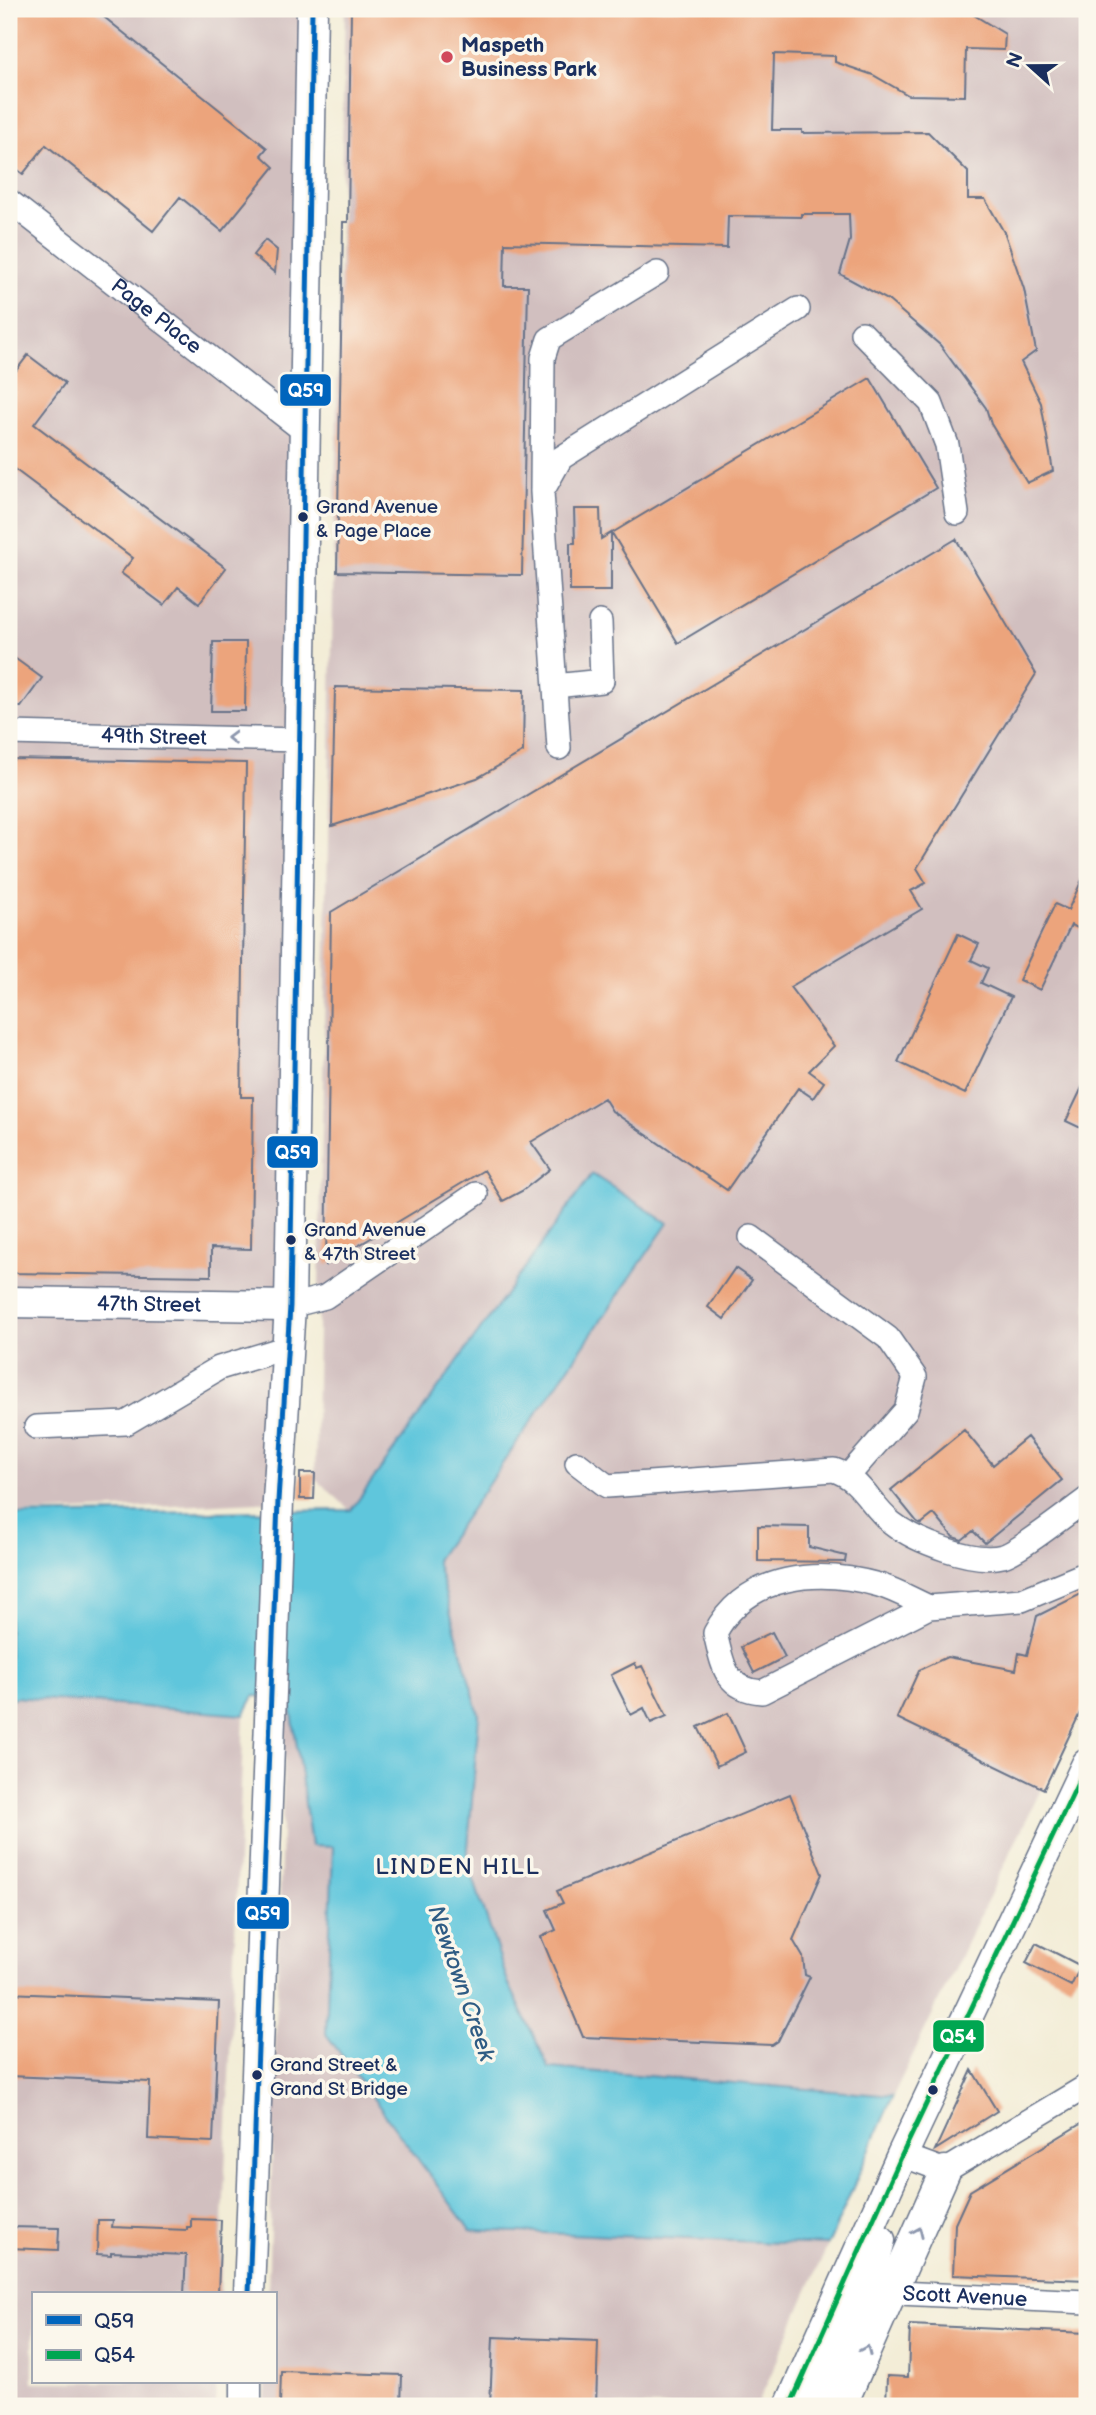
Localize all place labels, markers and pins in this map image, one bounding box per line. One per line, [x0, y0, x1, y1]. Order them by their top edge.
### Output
place label: Maspeth Business Park [461, 33, 597, 82]
marker: Maspeth Business Park [439, 49, 455, 65]
place label: Grand Avenue & Page Place [316, 496, 438, 543]
marker: Grand Avenue & Page Place [296, 510, 310, 524]
place label: Grand Avenue & 47th Street [304, 1219, 426, 1266]
marker: Grand Avenue & 47th Street [284, 1233, 298, 1247]
place label: Grand Street & Grand St Bridge [270, 2054, 408, 2101]
marker: Grand Street & Grand St Bridge [250, 2068, 264, 2082]
unlabelled marker [926, 2083, 940, 2097]

